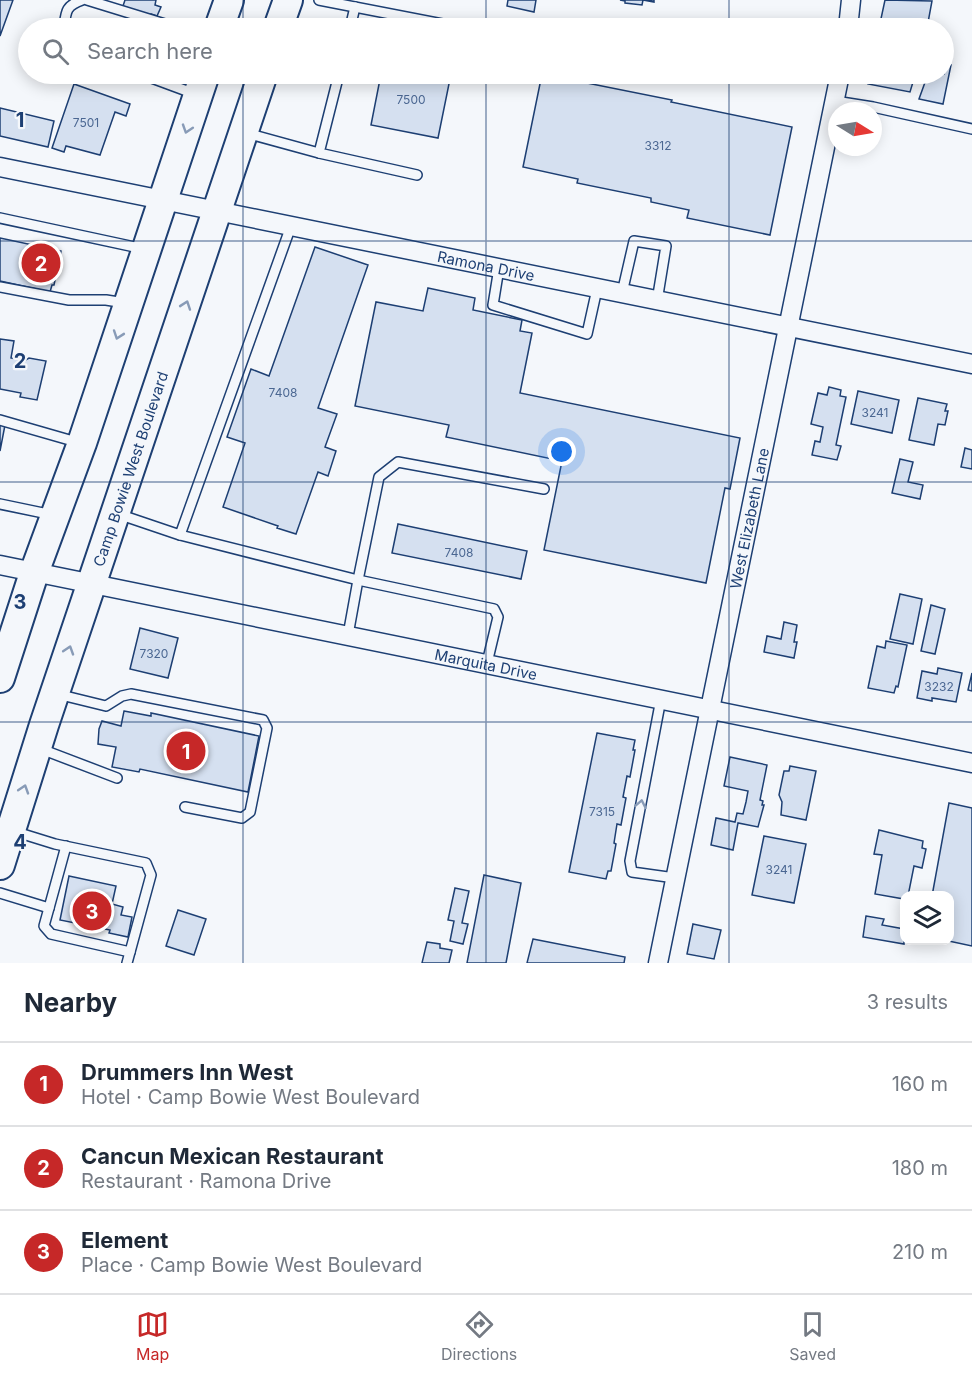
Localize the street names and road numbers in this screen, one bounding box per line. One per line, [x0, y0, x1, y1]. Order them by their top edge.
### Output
street label: Ramona Drive [436, 246, 536, 285]
street label: Camp Bowie West Boulevard [89, 369, 172, 569]
street label: West Elizabeth Lane [725, 446, 773, 590]
street label: Marquita Drive [433, 644, 539, 684]

